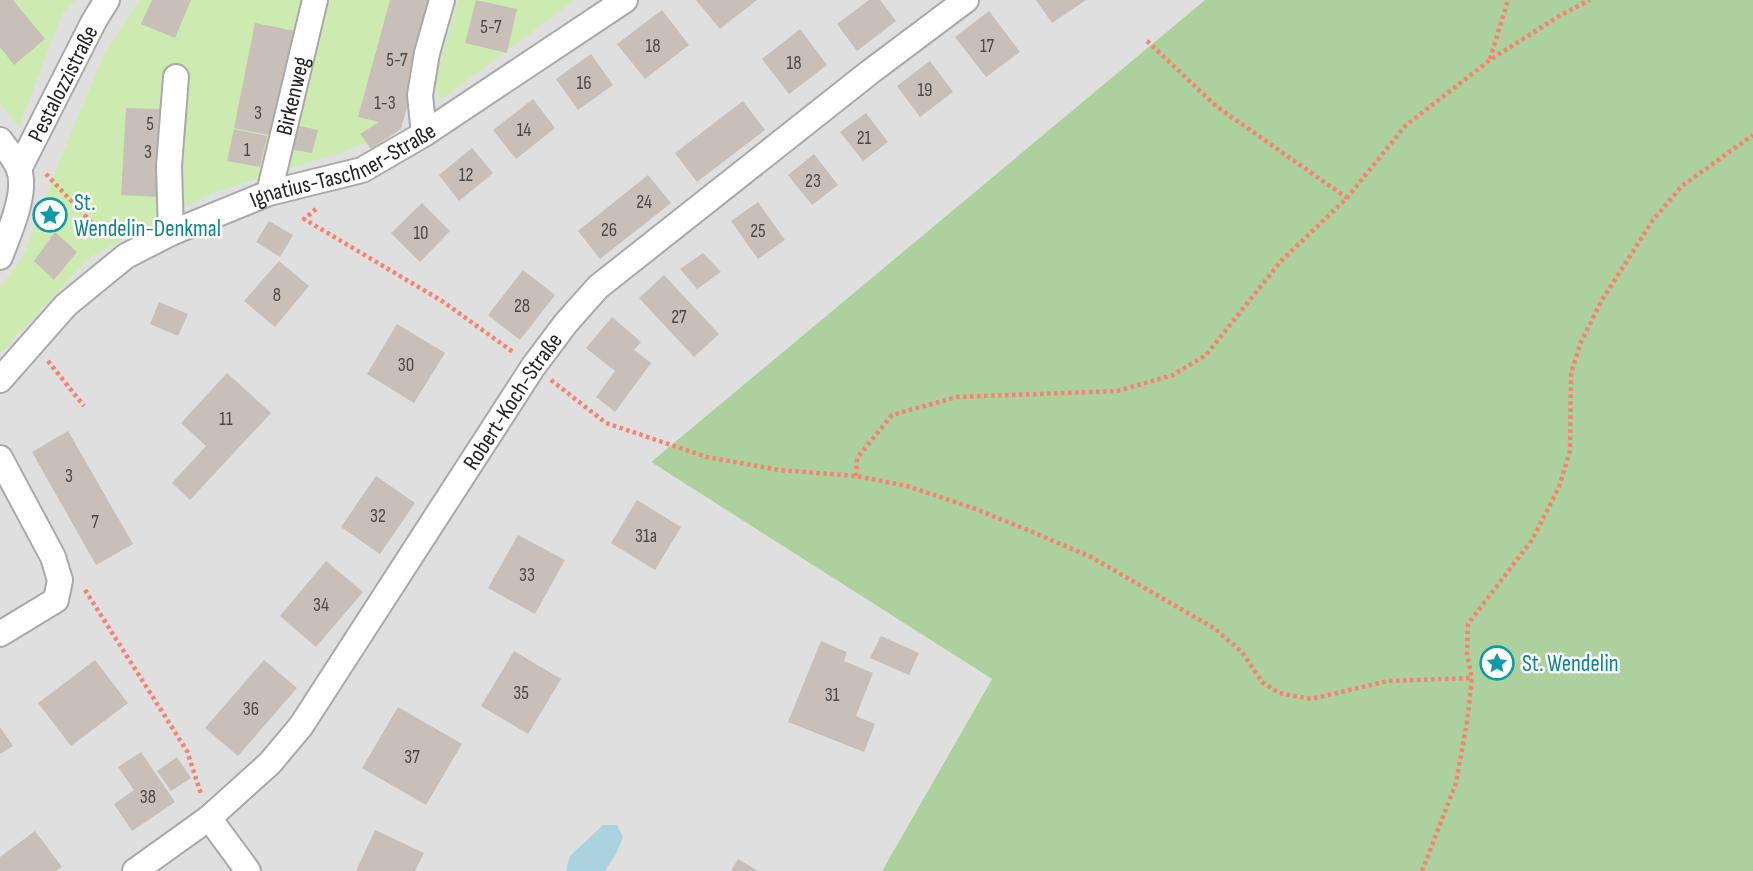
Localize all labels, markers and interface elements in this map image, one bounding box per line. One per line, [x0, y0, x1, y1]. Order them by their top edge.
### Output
house number: 5-7 [480, 16, 502, 39]
street label: Pestalozzistraße [22, 21, 104, 147]
house number: 18 [646, 35, 660, 58]
house number: 17 [980, 35, 995, 58]
house number: 5-7 [386, 49, 408, 72]
house number: 18 [787, 52, 801, 75]
street label: Birkenweg [270, 54, 316, 138]
house number: 16 [577, 72, 591, 95]
house number: 19 [917, 79, 933, 102]
house number: 1-3 [374, 92, 396, 115]
house number: 3 [254, 102, 262, 125]
house number: 5 [146, 113, 154, 136]
street label: Ignatius-Taschner-Straße [246, 117, 441, 214]
house number: 14 [517, 119, 531, 142]
house number: 21 [857, 127, 872, 150]
house number: 1 [244, 139, 251, 162]
house number: 3 [144, 141, 152, 164]
house number: 12 [459, 164, 473, 187]
house number: 23 [805, 170, 821, 193]
place label: St. Wendelin-Denkmal [74, 189, 221, 243]
house number: 24 [636, 191, 652, 214]
place icon: St. Wendelin-Denkmal [31, 196, 69, 234]
house number: 26 [601, 219, 617, 242]
house number: 25 [750, 220, 766, 243]
house number: 10 [413, 222, 429, 245]
house number: 8 [273, 284, 281, 307]
house number: 28 [514, 295, 530, 318]
house number: 27 [671, 306, 687, 329]
street label: Robert-Koch-Straße [457, 328, 569, 475]
house number: 30 [398, 354, 414, 377]
house number: 11 [219, 408, 233, 431]
house number: 3 [65, 465, 73, 488]
house number: 32 [370, 505, 386, 528]
house number: 7 [91, 511, 99, 534]
house number: 31a [635, 525, 657, 548]
house number: 33 [519, 564, 535, 587]
house number: 34 [313, 594, 329, 617]
place icon: St. Wendelin [1478, 644, 1516, 682]
place label: St. Wendelin [1522, 650, 1619, 678]
house number: 35 [513, 682, 529, 705]
house number: 31 [825, 684, 840, 707]
house number: 36 [243, 698, 259, 721]
house number: 37 [404, 746, 420, 769]
house number: 38 [140, 786, 156, 809]

